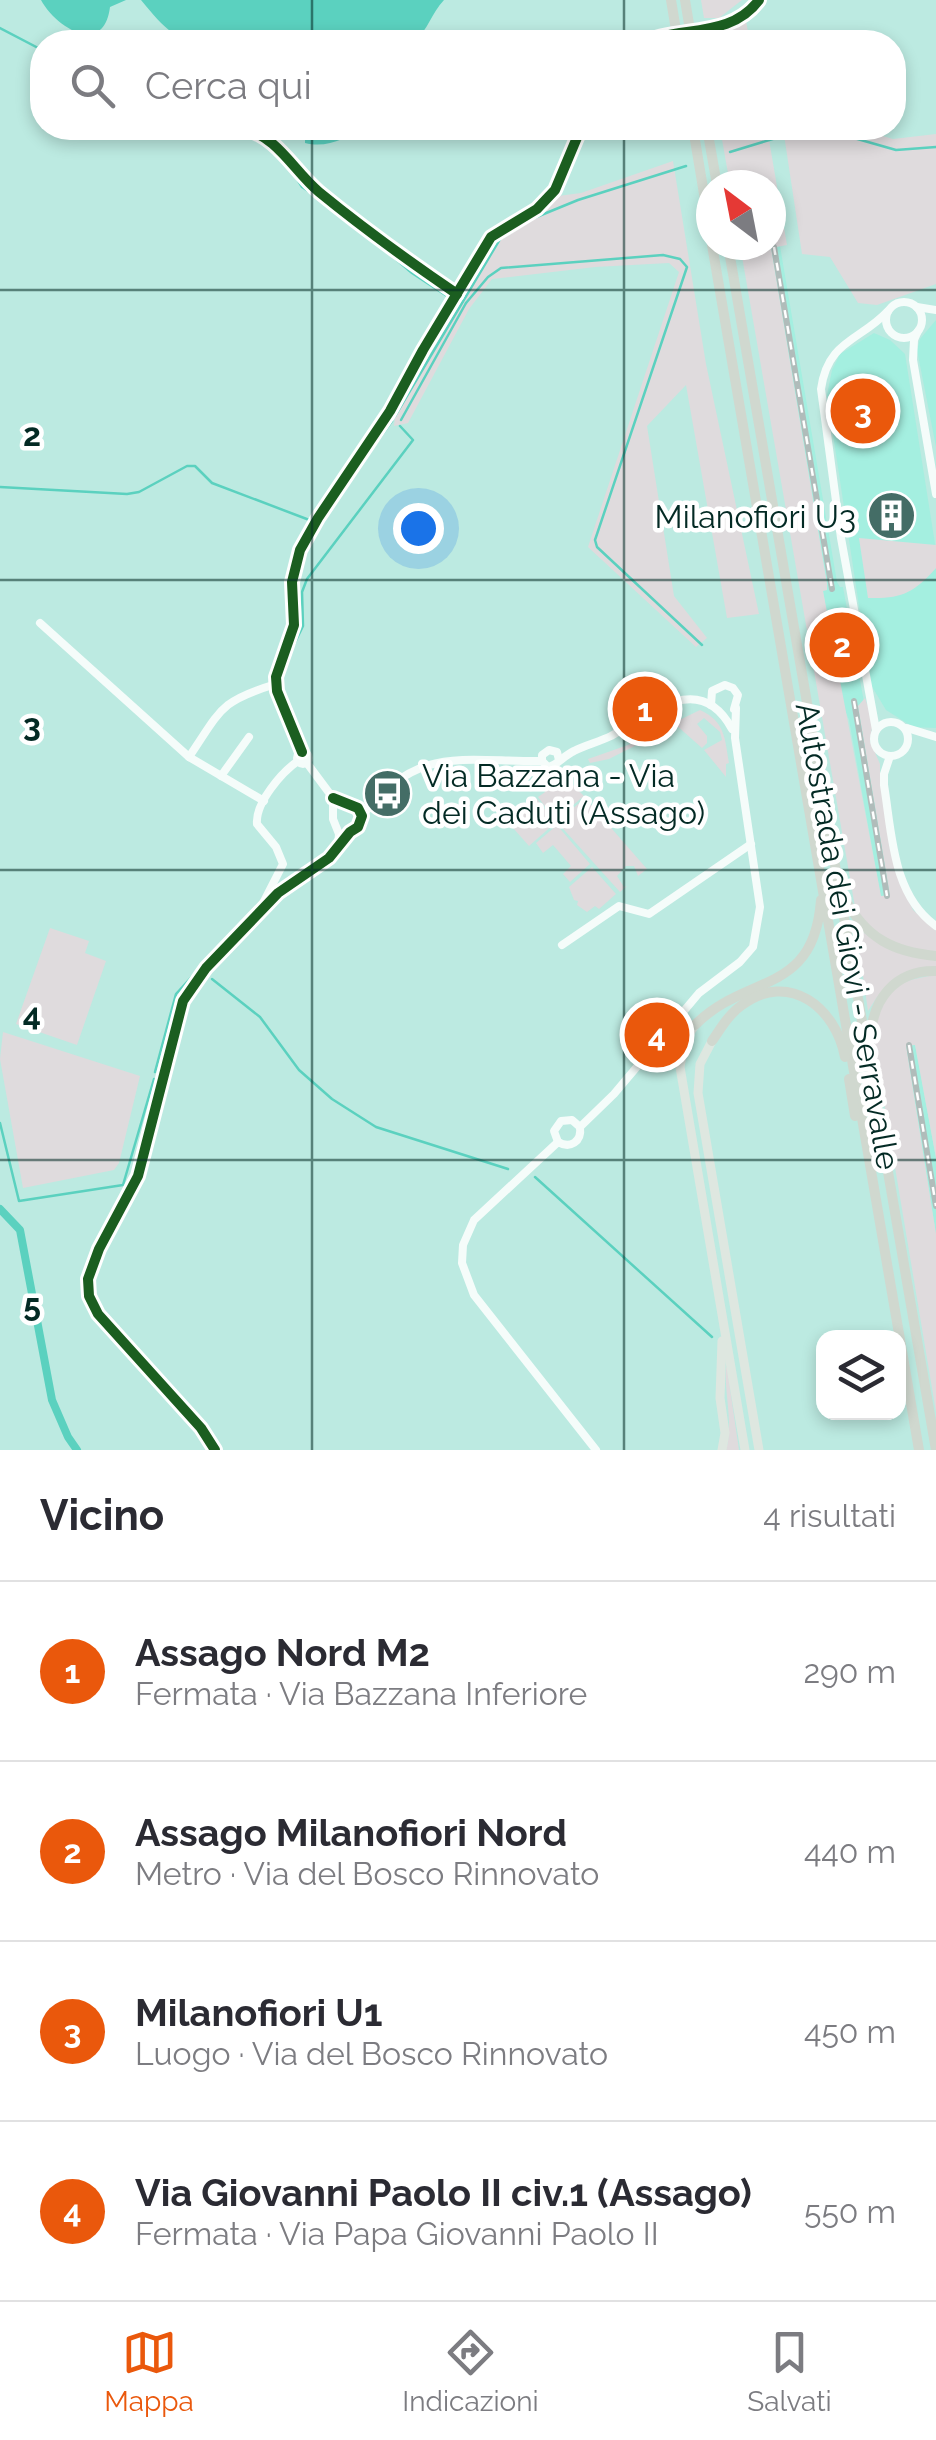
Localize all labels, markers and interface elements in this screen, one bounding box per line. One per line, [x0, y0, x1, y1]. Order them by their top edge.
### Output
search box [30, 30, 906, 140]
icon: search [65, 58, 120, 113]
text: Cerca qui [145, 63, 312, 108]
north arrow [696, 170, 786, 260]
pin: 3 [830, 374, 896, 448]
text: 2 [23, 416, 41, 453]
building icon: Milanofiori U3 [865, 490, 917, 542]
place label: Milanofiori U3 [655, 498, 856, 535]
your location [393, 503, 444, 554]
pin: 2 [810, 608, 874, 682]
pin: 1 [612, 672, 678, 746]
street label: Autostrada dei Giovi - Serravalle [789, 699, 907, 1173]
text: 3 [23, 706, 41, 743]
place label: Via Bazzana - Via dei Caduti (Assago) [422, 757, 705, 831]
bus stop icon: Via Bazzana - Via dei Caduti (Assago) [361, 767, 413, 819]
text: 4 [23, 996, 41, 1033]
pin: 4 [624, 998, 690, 1072]
text: 5 [23, 1286, 41, 1323]
map controls [816, 1330, 906, 1420]
button: layers [816, 1330, 906, 1420]
text: Vicino [40, 1491, 164, 1540]
text: 4 risultati [763, 1497, 896, 1534]
text: Assago Nord M2 [135, 1630, 430, 1675]
text: 1 [65, 1653, 80, 1690]
text: 290 m [803, 1653, 896, 1690]
text: Fermata · Via Bazzana Inferiore [135, 1675, 587, 1712]
text: Assago Milanofiori Nord [135, 1810, 567, 1855]
text: 2 [63, 1833, 82, 1870]
text: 440 m [804, 1833, 896, 1870]
text: Metro · Via del Bosco Rinnovato [135, 1855, 599, 1892]
text: Milanofiori U1 [135, 1990, 383, 2035]
text: 3 [64, 2013, 81, 2050]
text: 450 m [804, 2013, 896, 2050]
text: Luogo · Via del Bosco Rinnovato [135, 2035, 608, 2072]
text: Via Giovanni Paolo II civ.1 (Assago) [135, 2170, 752, 2215]
text: 4 [63, 2193, 82, 2230]
text: 550 m [804, 2193, 896, 2230]
text: Fermata · Via Papa Giovanni Paolo II [135, 2215, 659, 2252]
tab: Mappa [104, 2325, 194, 2418]
tab: Indicazioni [402, 2325, 539, 2418]
tab: Salvati [747, 2325, 832, 2418]

